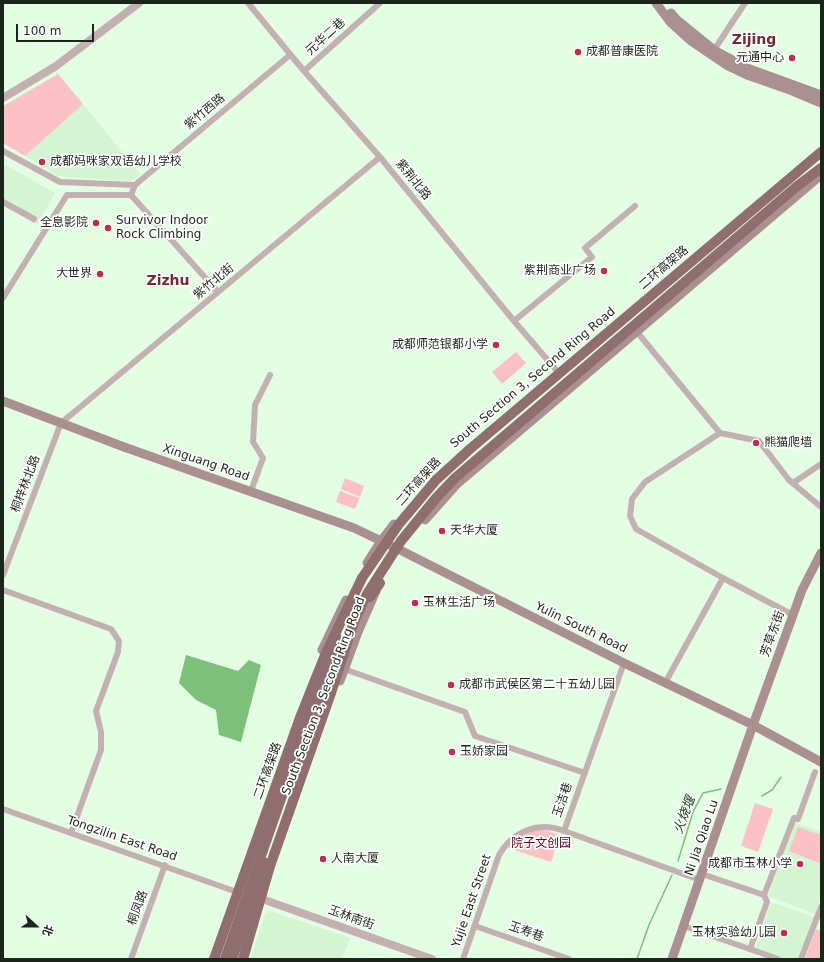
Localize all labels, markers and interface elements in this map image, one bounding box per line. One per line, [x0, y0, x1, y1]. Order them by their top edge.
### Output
scale bar [18, 16, 96, 42]
street label: 元华二巷 [303, 16, 349, 58]
text: 100 m [23, 24, 61, 38]
district label: Zijing [732, 32, 776, 48]
place label: 成都普康医院 [586, 45, 658, 59]
marker: 成都普康医院 [573, 47, 583, 57]
place label: 元通中心 [736, 51, 784, 65]
marker: 元通中心 [787, 53, 797, 63]
street label: 紫竹西路 [182, 91, 228, 133]
place label: 成都妈咪家双语幼儿学校 [50, 155, 182, 169]
marker: 成都妈咪家双语幼儿学校 [37, 157, 47, 167]
street label: 紫荆北路 [392, 157, 434, 203]
place label: Survivor Indoor Rock Climbing [116, 214, 208, 242]
place label: 全息影院 [40, 216, 88, 230]
marker: 全息影院 [91, 218, 101, 228]
marker: Survivor Indoor Rock Climbing [103, 223, 113, 233]
street label: 二环高架路 [636, 243, 692, 293]
street label: 紫竹北街 [191, 261, 237, 303]
place label: 紫荆商业广场 [524, 264, 596, 278]
marker: 紫荆商业广场 [599, 266, 609, 276]
place label: 大世界 [56, 267, 92, 281]
marker: 大世界 [95, 269, 105, 279]
district label: Zizhu [146, 273, 190, 289]
street label: South Section 3, Second Ring Road [447, 305, 619, 451]
place label: 成都师范银都小学 [392, 338, 488, 352]
marker: 成都师范银都小学 [491, 340, 501, 350]
place label: 熊猫爬墙 [764, 436, 812, 450]
marker: 熊猫爬墙 [751, 438, 761, 448]
street label: Xinguang Road [161, 441, 251, 485]
street label: 桐梓林北路 [9, 453, 43, 515]
street label: 二环高架路 [394, 455, 444, 509]
place label: 天华大厦 [450, 524, 498, 538]
marker: 天华大厦 [437, 526, 447, 536]
street label: South Section 3, Second Ring Road [279, 595, 369, 797]
place label: 玉林生活广场 [423, 596, 495, 610]
marker: 玉林生活广场 [410, 598, 420, 608]
street label: Yulin South Road [533, 600, 629, 656]
street label: 芳草东街 [758, 609, 788, 659]
place label: 成都市武侯区第二十五幼儿园 [459, 678, 615, 692]
marker: 成都市武侯区第二十五幼儿园 [446, 680, 456, 690]
street label: 二环高架路 [251, 740, 285, 802]
place label: 玉娇家园 [460, 745, 508, 759]
marker: 玉娇家园 [447, 747, 457, 757]
street label: 玉洁巷 [550, 781, 576, 819]
water label: 火烧堰 [671, 794, 699, 836]
street label: Ni Jia Qiao Lu [682, 798, 722, 878]
street label: Tongzilin East Road [65, 813, 179, 865]
park label: 院子文创园 [511, 837, 571, 851]
place label: 人南大厦 [331, 852, 379, 866]
street label: Yujie East Street [449, 853, 495, 949]
marker: 人南大厦 [318, 854, 328, 864]
place label: 成都市玉林小学 [708, 857, 792, 871]
marker: 成都市玉林小学 [795, 859, 805, 869]
street label: 桐凤路 [125, 889, 151, 927]
street label: 玉林南街 [326, 903, 376, 933]
north arrow [16, 906, 56, 946]
street label: 玉寿巷 [507, 919, 545, 945]
text: 北 [40, 923, 56, 938]
place label: 玉林实验幼儿园 [692, 926, 776, 940]
marker: 玉林实验幼儿园 [779, 928, 789, 938]

